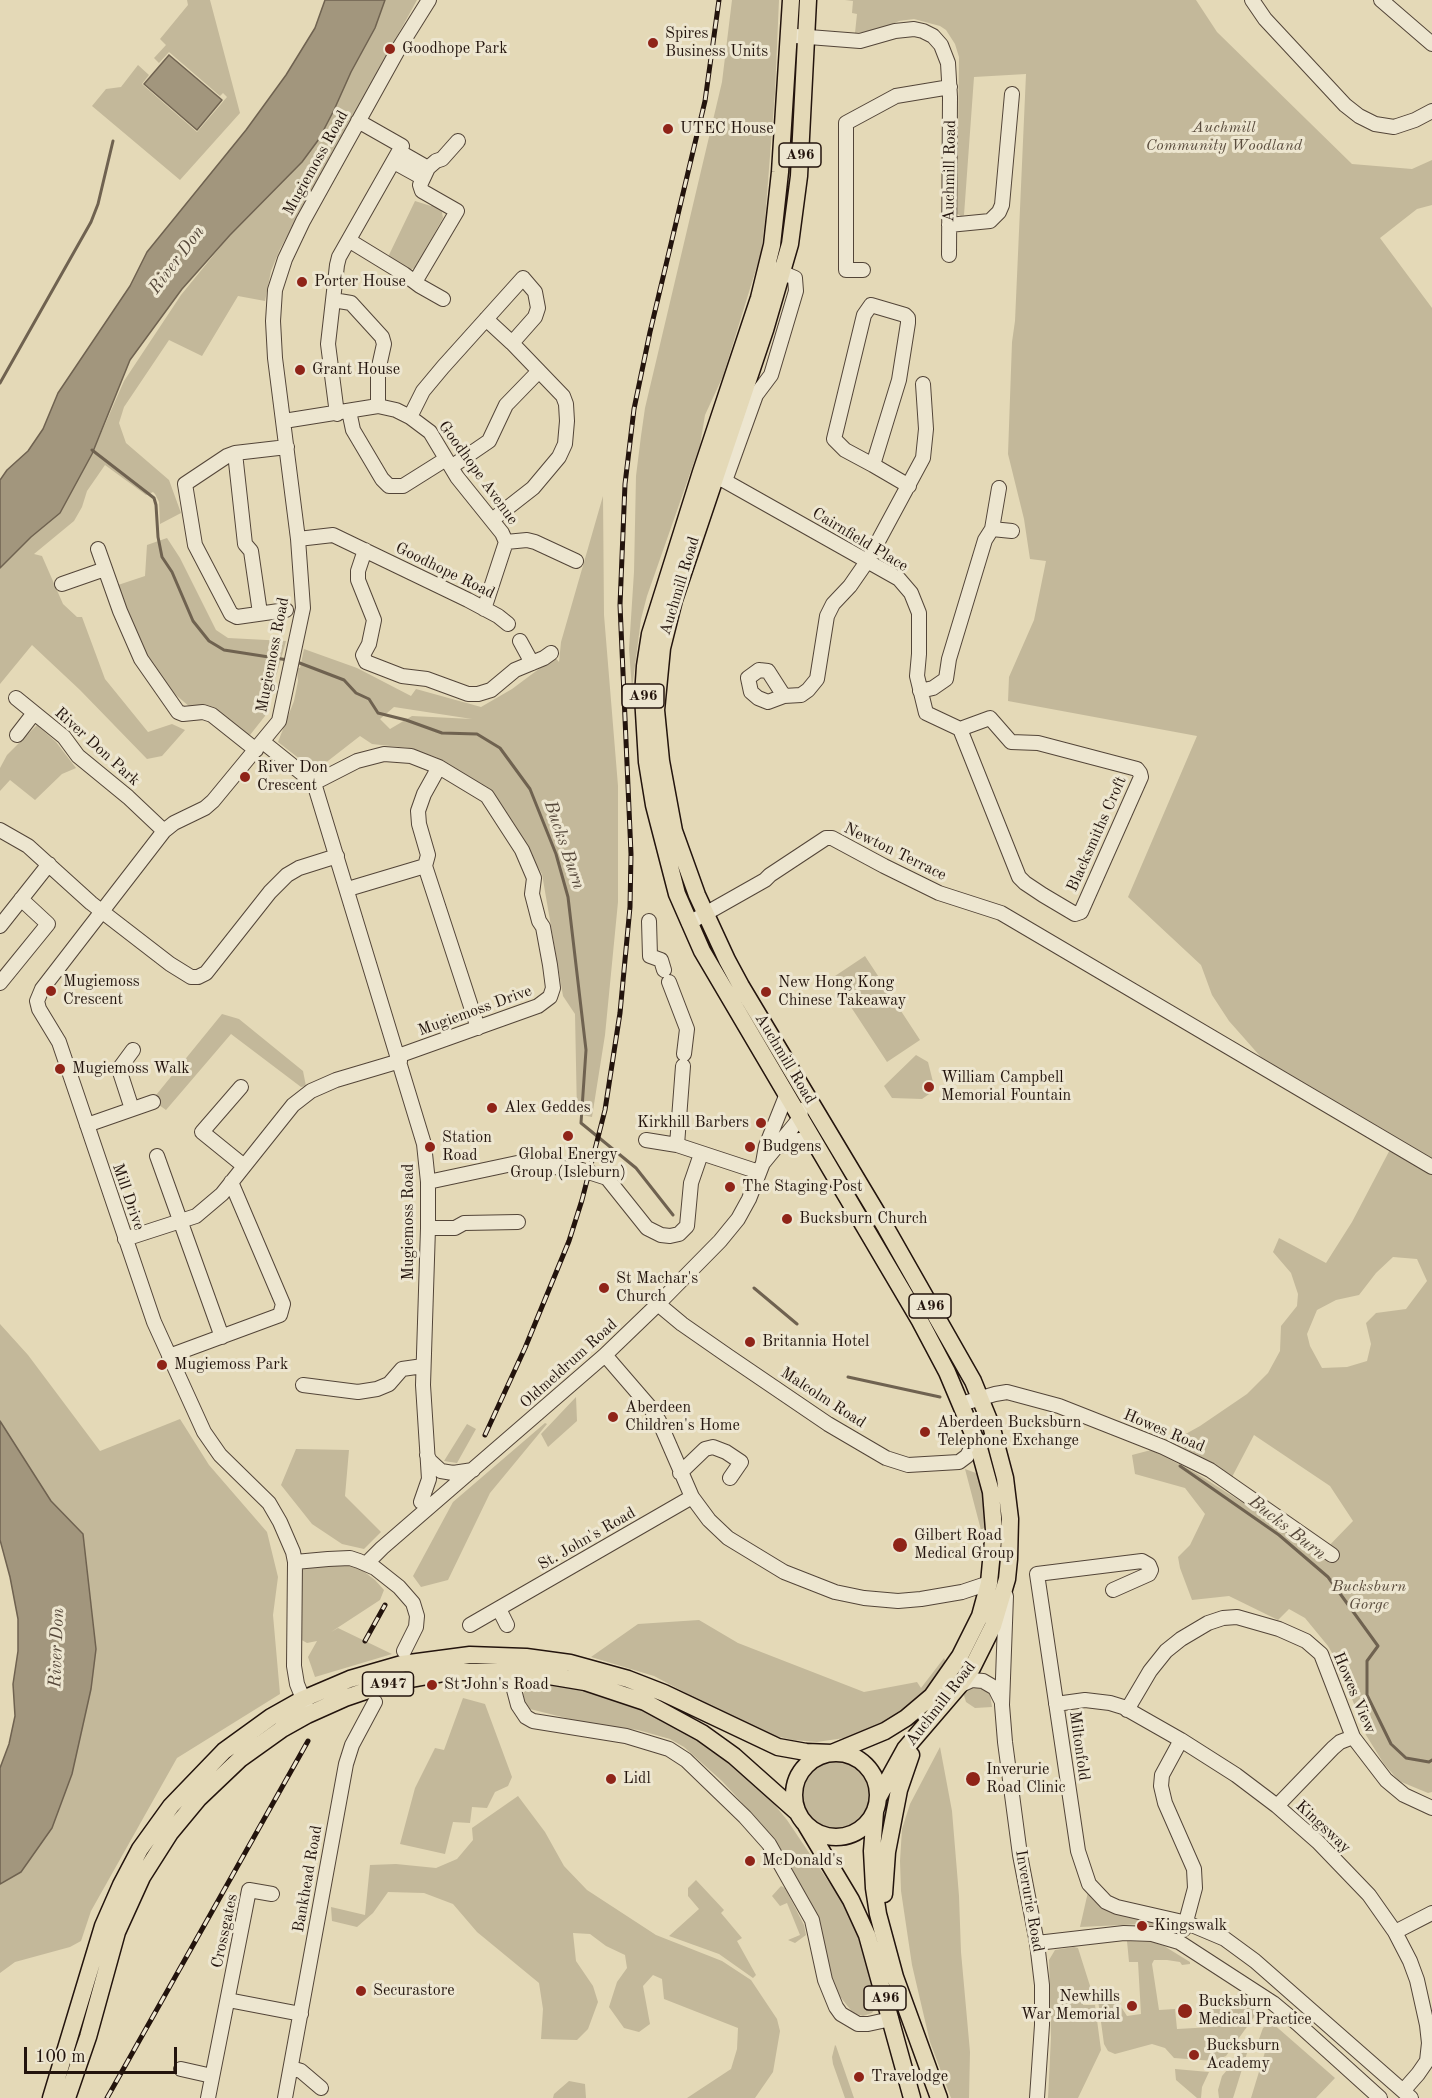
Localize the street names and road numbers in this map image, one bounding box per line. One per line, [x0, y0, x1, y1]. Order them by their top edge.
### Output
street label: Mugiemoss Road [279, 107, 353, 219]
street label: Auchmill Road [940, 120, 960, 222]
road number: A96 [779, 143, 821, 167]
street label: Goodhope Avenue [434, 417, 522, 529]
street label: Cairnfield Place [809, 504, 911, 576]
street label: Auchmill Road [656, 534, 704, 638]
street label: Goodhope Road [392, 539, 498, 603]
street label: Mugiemoss Road [252, 596, 294, 714]
road number: A96 [622, 684, 664, 708]
street label: River Don Park [50, 704, 144, 790]
street label: Blacksmiths Croft [1063, 773, 1131, 895]
street label: Newton Terrace [841, 819, 949, 885]
street label: Mugiemoss Drive [415, 982, 535, 1040]
street label: Auchmill Road [750, 1010, 820, 1108]
street label: Mill Drive [108, 1161, 148, 1233]
street label: Mugiemoss Road [399, 1164, 419, 1280]
road number: A96 [909, 1294, 951, 1318]
street label: Oldmeldrum Road [516, 1315, 622, 1413]
street label: Malcolm Road [777, 1363, 869, 1433]
street label: Howes Road [1120, 1405, 1208, 1457]
street label: St. John's Road [535, 1503, 639, 1575]
street label: Howes View [1328, 1649, 1380, 1737]
street label: Auchmill Road [902, 1658, 980, 1750]
road number: A947 [362, 1672, 414, 1696]
street label: Miltonfold [1065, 1710, 1093, 1782]
street label: Kingsway [1291, 1797, 1355, 1857]
street label: Bankhead Road [289, 1824, 327, 1934]
street label: Inverurie Road [1011, 1848, 1047, 1954]
street label: Crossgates [208, 1892, 242, 1970]
road number: A96 [864, 1986, 906, 2010]

